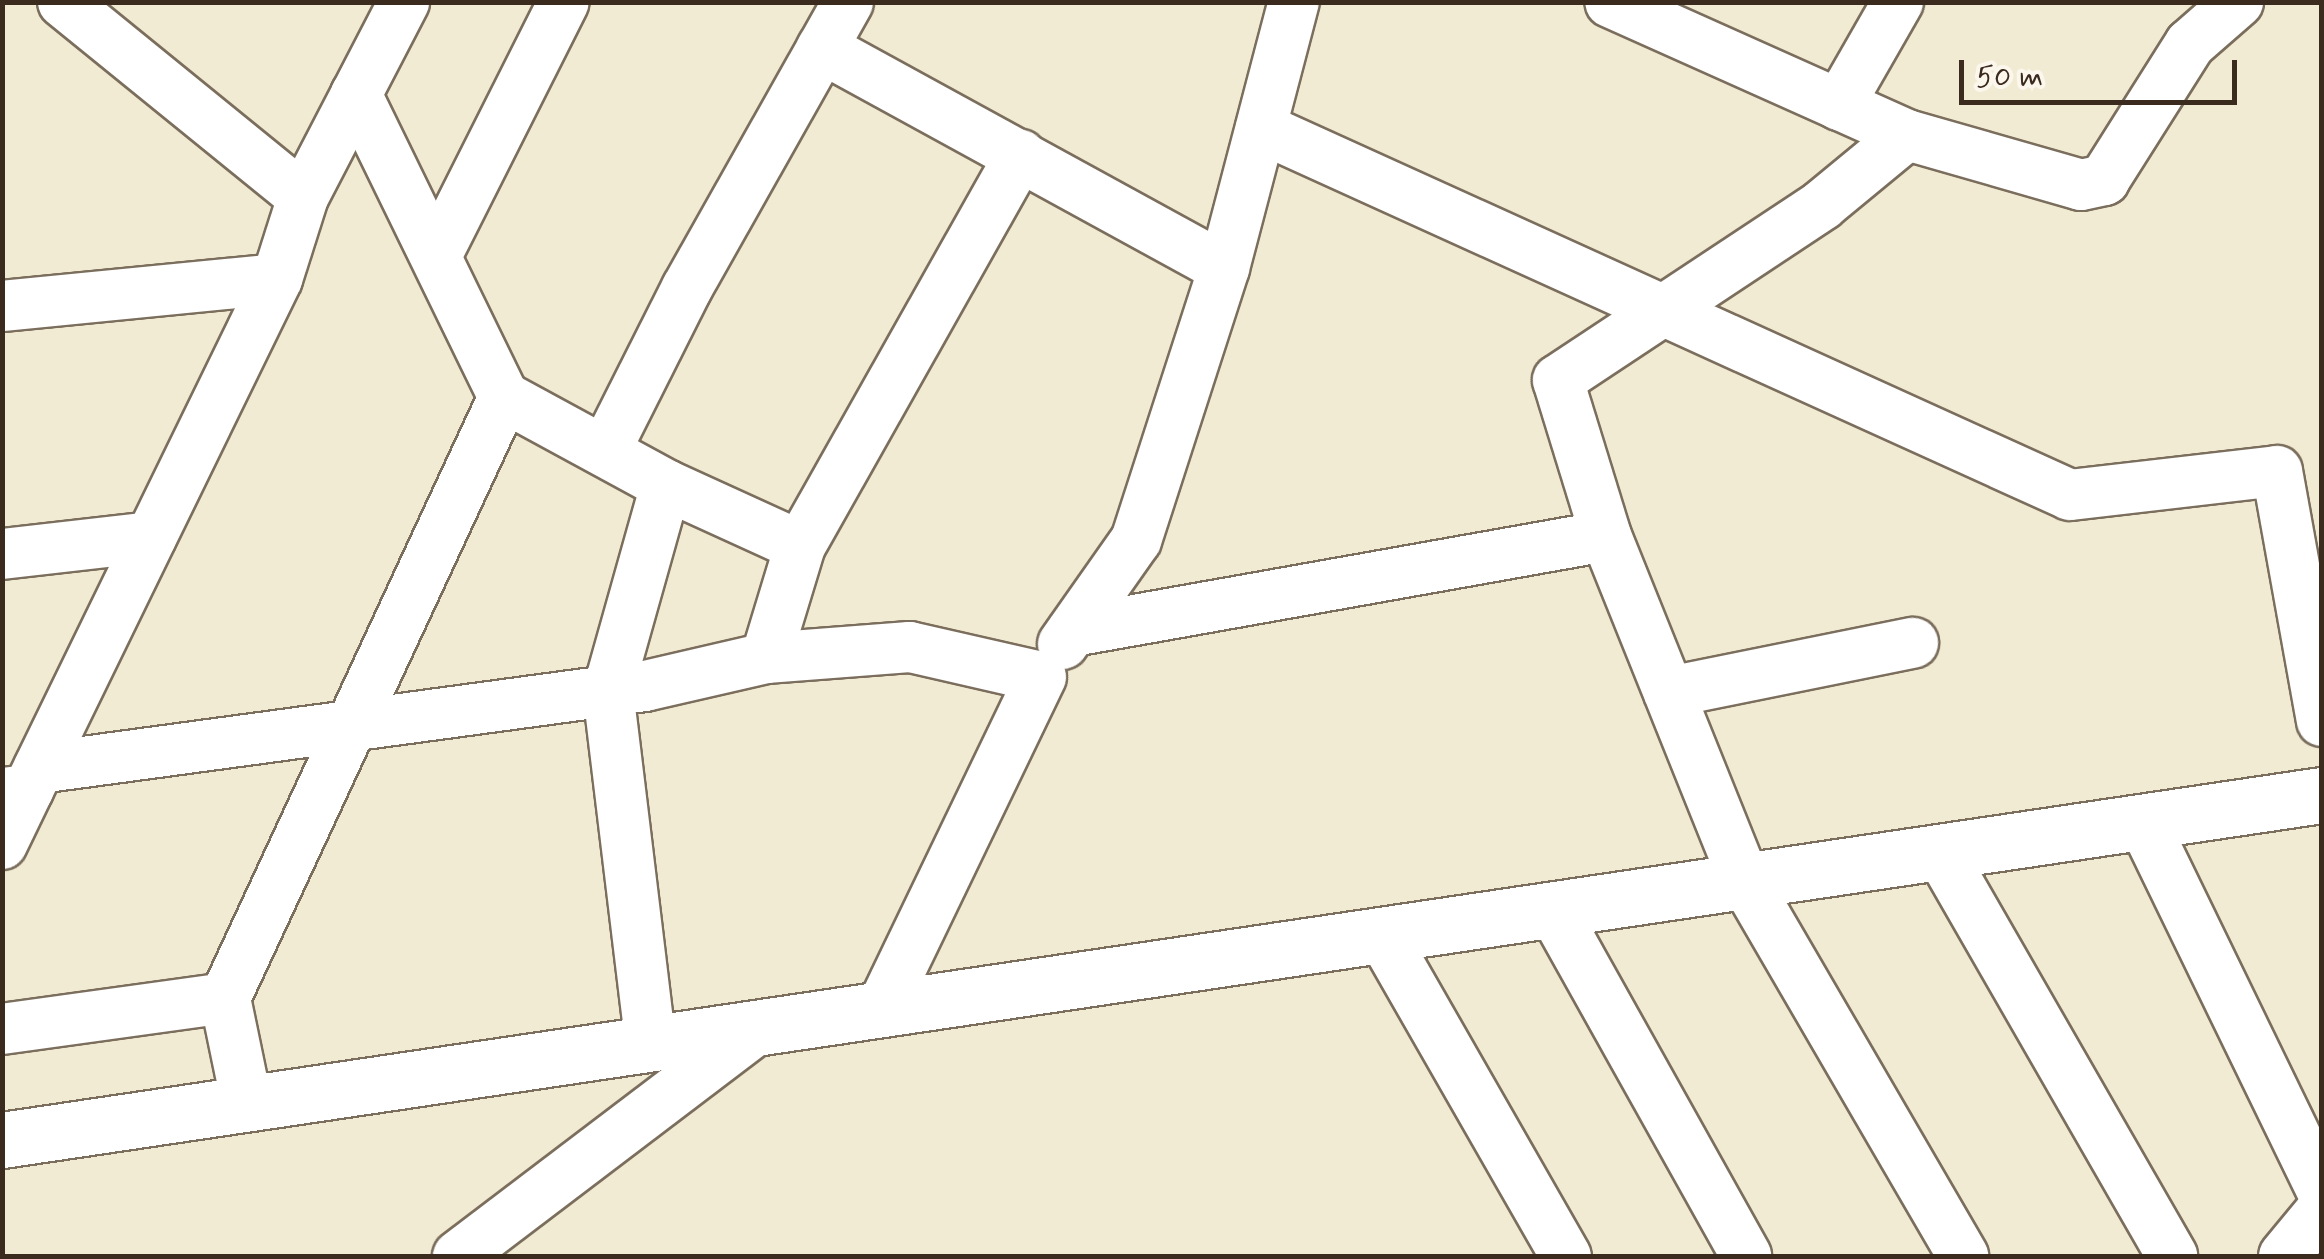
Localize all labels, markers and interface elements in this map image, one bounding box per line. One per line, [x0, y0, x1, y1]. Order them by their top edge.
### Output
scale bar [1964, 40, 2242, 102]
text: 50 m [1976, 58, 2043, 97]

